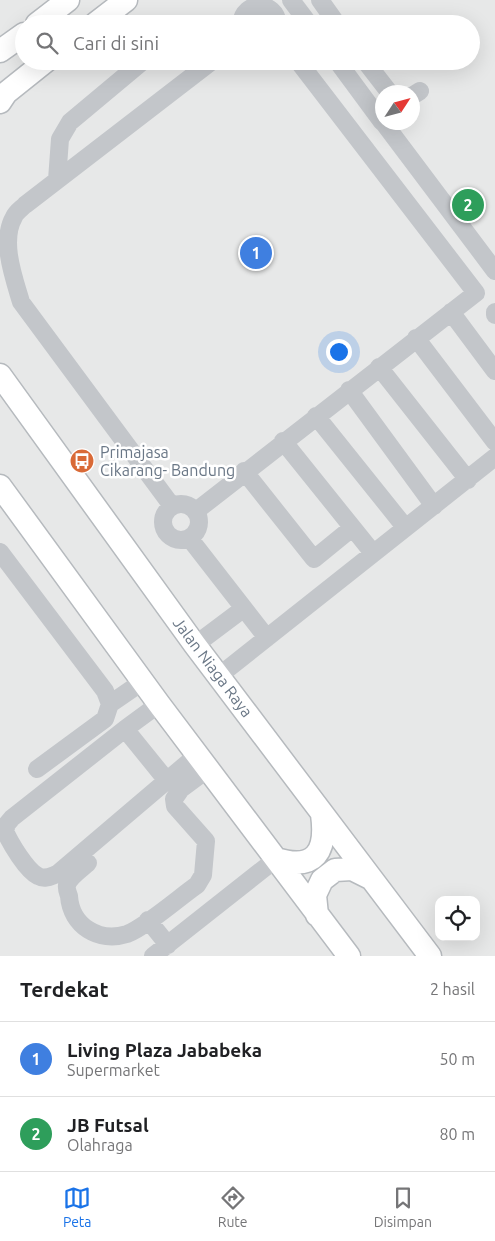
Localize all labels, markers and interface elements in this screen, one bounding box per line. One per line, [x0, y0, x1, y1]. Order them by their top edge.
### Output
search box [15, 15, 480, 70]
icon: search [33, 29, 61, 57]
text: Cari di sini [73, 32, 159, 54]
north arrow [375, 85, 420, 130]
pin: 2 [452, 186, 484, 224]
pin: 1 [240, 234, 272, 272]
your location [326, 339, 352, 365]
place label: Primajasa Cikarang- Bandung [100, 443, 235, 479]
bus stop icon: Primajasa Cikarang- Bandung [69, 448, 95, 474]
street label: Jalan Niaga Raya [170, 614, 256, 720]
map controls [435, 896, 480, 941]
button: locate [435, 896, 480, 941]
text: Terdekat [20, 977, 108, 1001]
text: 2 hasil [430, 980, 475, 998]
text: Living Plaza Jababeka [67, 1039, 262, 1061]
text: 1 [31, 1050, 41, 1068]
text: 50 m [439, 1050, 475, 1068]
text: Supermarket [67, 1061, 160, 1079]
text: JB Futsal [67, 1114, 149, 1136]
text: 2 [31, 1125, 41, 1143]
text: 80 m [439, 1125, 475, 1143]
text: Olahraga [67, 1136, 133, 1154]
tab: Peta [63, 1184, 92, 1230]
tab: Rute [218, 1184, 248, 1230]
tab: Disimpan [374, 1184, 432, 1230]

